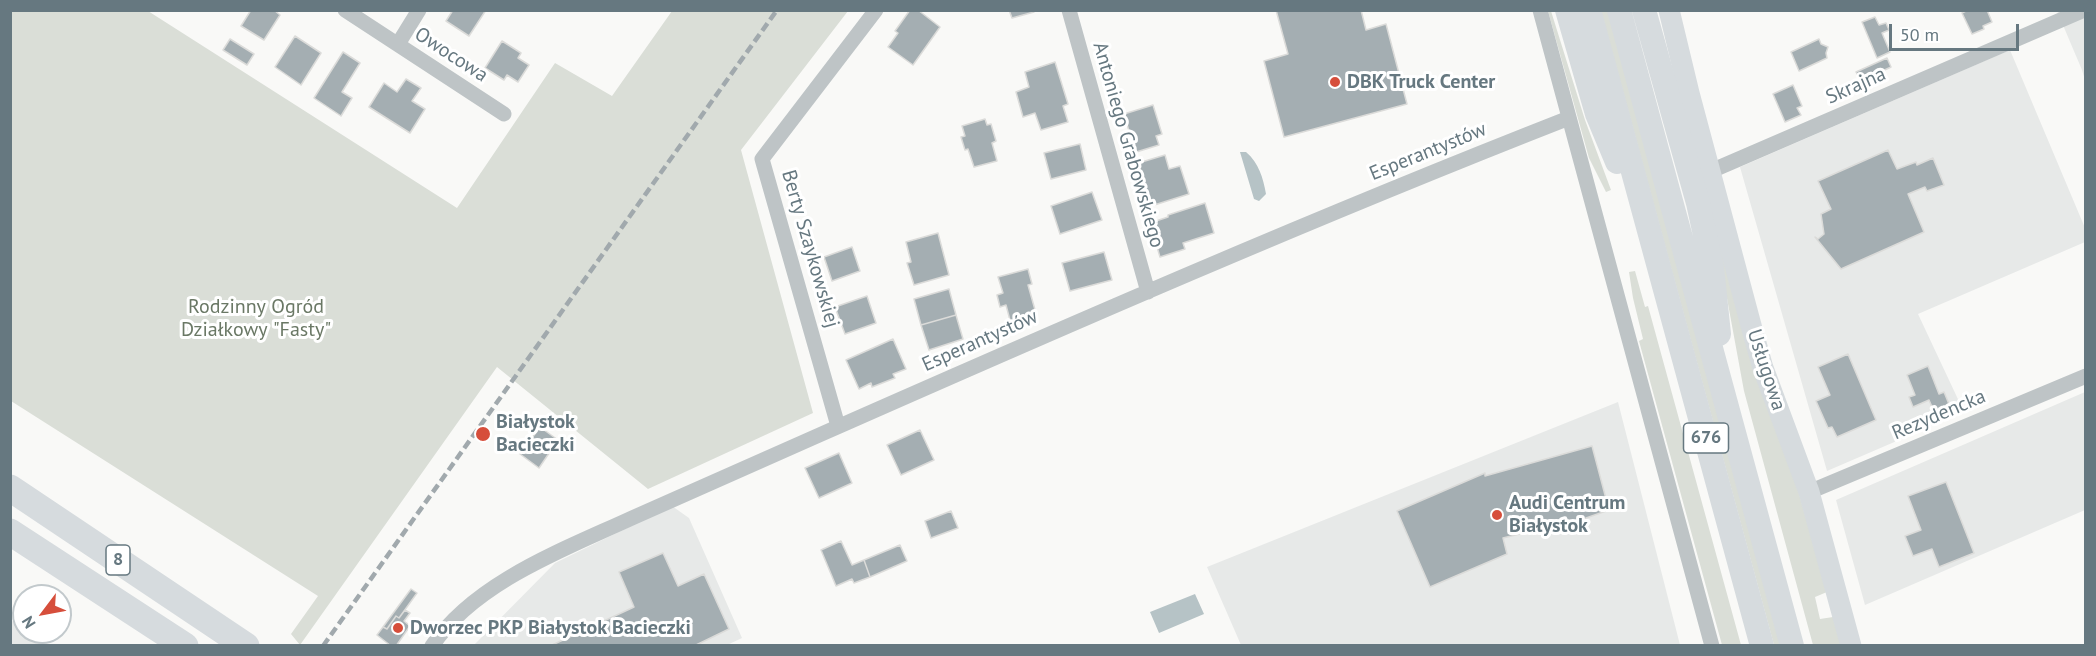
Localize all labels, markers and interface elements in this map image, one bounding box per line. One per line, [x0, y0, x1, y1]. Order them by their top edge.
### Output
scale bar [1892, 12, 2022, 50]
street label: Owocowa [410, 22, 492, 88]
text: 50 m [1900, 23, 1939, 46]
street label: Antoniego Grabowskiego [1087, 39, 1169, 251]
street label: Skrajna [1822, 62, 1890, 110]
place label: DBK Truck Center [1347, 70, 1495, 94]
marker: DBK Truck Center [1328, 75, 1342, 89]
street label: Esperantystów [1366, 118, 1490, 186]
street label: Berty Szaykowskiej [776, 167, 844, 331]
park label: Rodzinny Ogród Działkowy "Fasty" [181, 295, 331, 342]
street label: Esperantystów [918, 305, 1042, 377]
street label: Usługowa [1742, 326, 1790, 414]
street label: Rezydencka [1889, 385, 1989, 445]
place label: Białystok Bacieczki [496, 410, 575, 457]
road number: 676 [1684, 423, 1728, 453]
marker: Białystok Bacieczki [474, 425, 492, 443]
place label: Audi Centrum Białystok [1509, 491, 1625, 538]
marker: Audi Centrum Białystok [1490, 508, 1504, 522]
road number: 8 [106, 545, 130, 575]
north arrow [12, 584, 72, 644]
text: N [17, 613, 40, 632]
place label: Dworzec PKP Białystok Bacieczki [410, 616, 691, 640]
marker: Dworzec PKP Białystok Bacieczki [391, 621, 405, 635]

